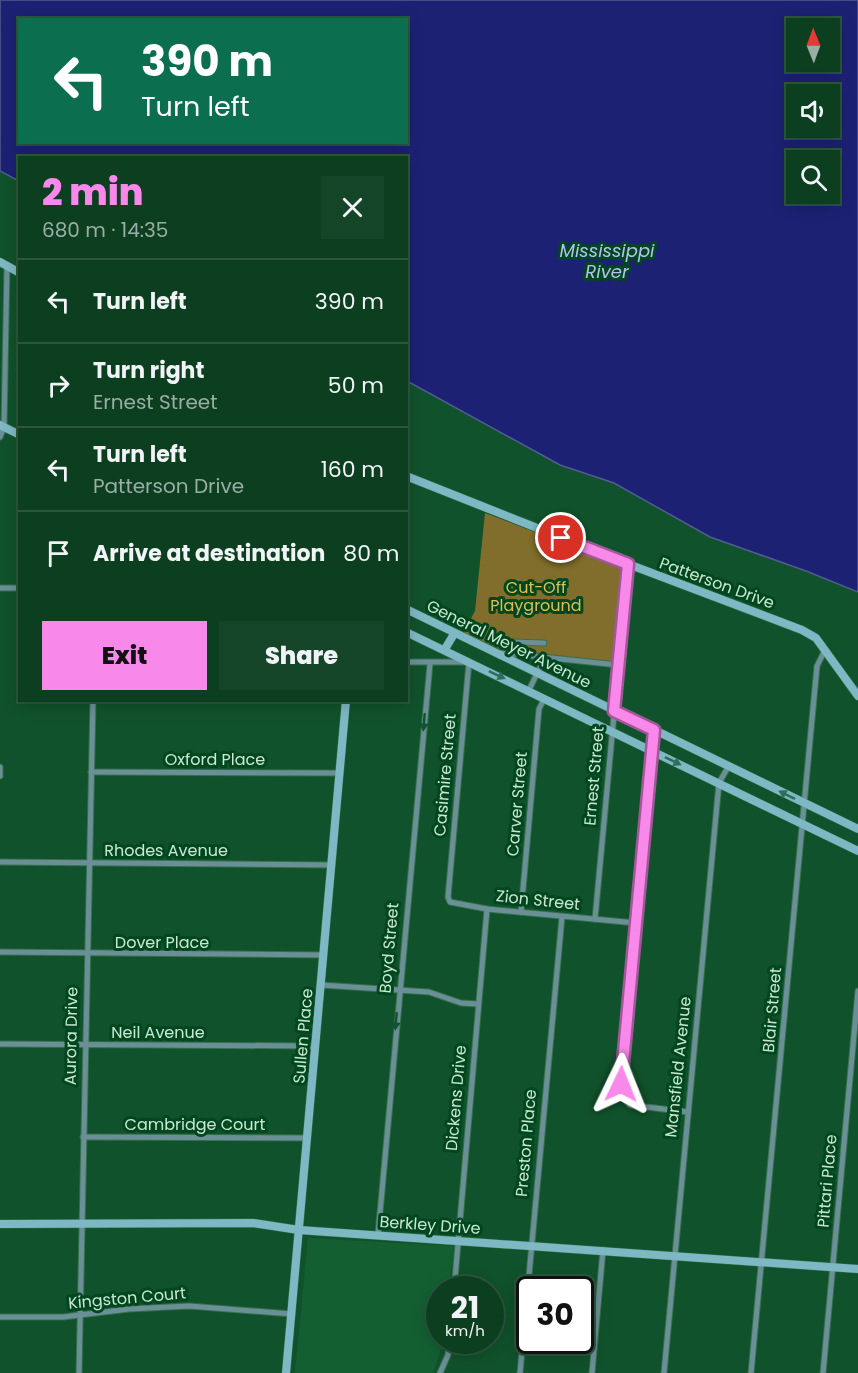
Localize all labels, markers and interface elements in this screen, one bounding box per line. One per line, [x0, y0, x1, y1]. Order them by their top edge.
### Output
north arrow [786, 18, 840, 72]
map controls [786, 18, 840, 204]
text: 390 m [141, 32, 273, 91]
icon: left [42, 42, 120, 120]
button: sound [786, 84, 840, 138]
text: Turn left [141, 88, 250, 125]
button: search [786, 150, 840, 204]
text: 2 min [42, 167, 144, 218]
button: close [321, 176, 384, 239]
text: 680 m · 14:35 [42, 216, 168, 244]
water label: Mississippi River [559, 238, 655, 284]
icon: left [42, 285, 75, 318]
text: Turn left [93, 286, 187, 317]
text: 390 m [315, 286, 384, 317]
text: Turn right [93, 355, 204, 386]
icon: right [42, 369, 75, 402]
text: 50 m [328, 370, 384, 401]
text: Ernest Street [93, 388, 218, 416]
text: Turn left [93, 439, 187, 470]
icon: left [42, 453, 75, 486]
text: 160 m [321, 454, 384, 485]
text: Patterson Drive [93, 472, 244, 500]
pin [535, 512, 586, 563]
icon: arrive [544, 521, 577, 554]
icon: arrive [42, 537, 75, 570]
text: Arrive at destination [93, 538, 325, 569]
text: 80 m [343, 538, 400, 569]
street label: Patterson Drive [656, 552, 778, 614]
park label: Cut-Off Playground [490, 576, 582, 617]
street label: General Meyer Avenue [423, 594, 595, 694]
button: Exit [42, 621, 207, 690]
button: Share [219, 621, 384, 690]
one-way arrow [489, 671, 506, 680]
one-way arrow [419, 712, 429, 731]
street label: Casimire Street [428, 713, 462, 837]
street label: Ernest Street [578, 725, 610, 827]
street label: Oxford Place [165, 748, 265, 771]
street label: Carver Street [501, 750, 533, 857]
one-way arrow [664, 756, 681, 765]
one-way arrow [778, 790, 795, 799]
street label: Rhodes Avenue [104, 839, 228, 862]
street label: Zion Street [495, 884, 581, 916]
street label: Boyd Street [374, 902, 404, 994]
street label: Dover Place [115, 931, 209, 954]
street label: Blair Street [757, 966, 787, 1054]
street label: Aurora Drive [59, 987, 83, 1085]
street label: Sullen Place [287, 987, 319, 1085]
street label: Mansfield Avenue [659, 995, 697, 1139]
one-way arrow [391, 1011, 401, 1030]
street label: Neil Avenue [111, 1021, 205, 1044]
street label: Dickens Drive [440, 1044, 472, 1152]
position arrow [589, 1052, 653, 1116]
street label: Preston Place [510, 1088, 542, 1198]
street label: Cambridge Court [125, 1113, 266, 1136]
street label: Pittari Place [811, 1133, 843, 1229]
street label: Berkley Drive [379, 1210, 481, 1240]
speed limit sign: 30 [516, 1276, 594, 1354]
street label: Kingston Court [67, 1281, 187, 1315]
text: 21 [451, 1286, 479, 1329]
text: km/h [445, 1320, 485, 1341]

